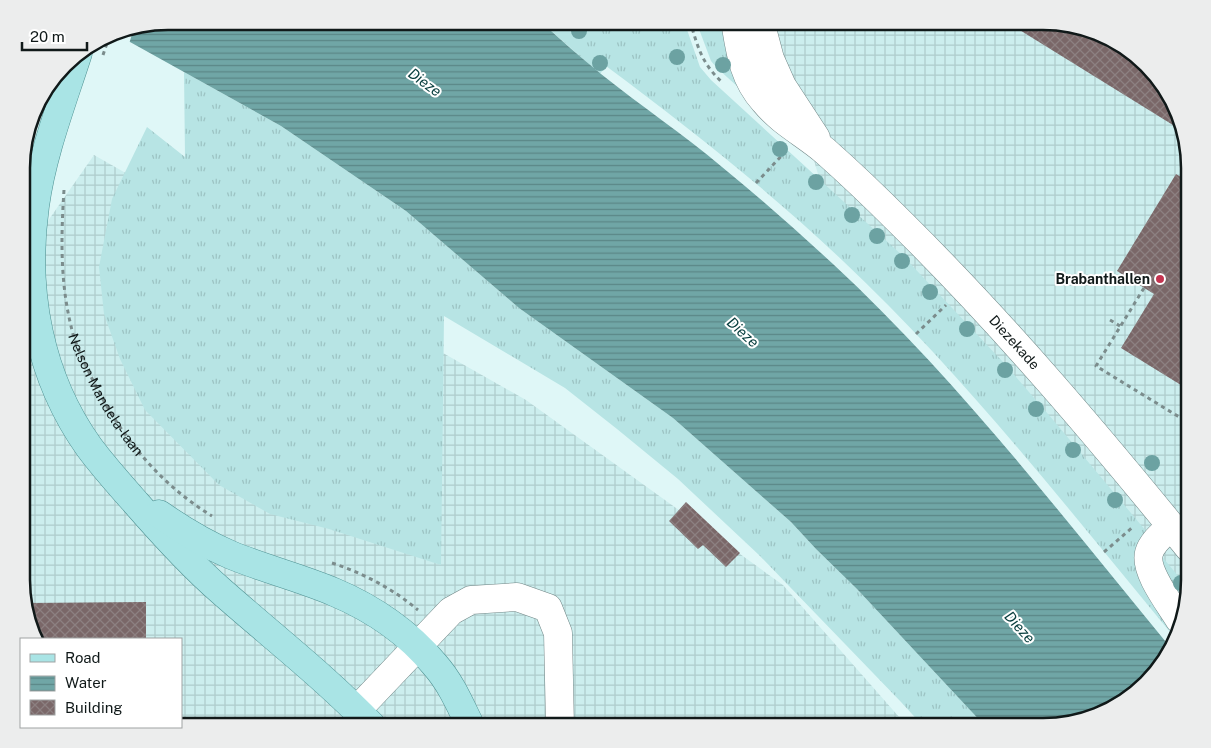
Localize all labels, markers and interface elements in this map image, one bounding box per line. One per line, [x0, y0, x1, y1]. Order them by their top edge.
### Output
scale bar [22, 20, 88, 52]
text: 20 m [30, 28, 65, 45]
water label: Dieze [405, 64, 445, 100]
place label: Brabanthallen [1055, 271, 1150, 287]
marker: Brabanthallen [1154, 273, 1166, 285]
street label: Diezekade [986, 312, 1043, 373]
water label: Dieze [724, 313, 762, 351]
street label: Nelson Mandela-laan [65, 331, 147, 459]
water label: Dieze [1001, 608, 1039, 646]
legend [20, 638, 182, 728]
text: Road [65, 649, 101, 666]
text: Water [65, 674, 107, 691]
text: Building [65, 699, 123, 716]

